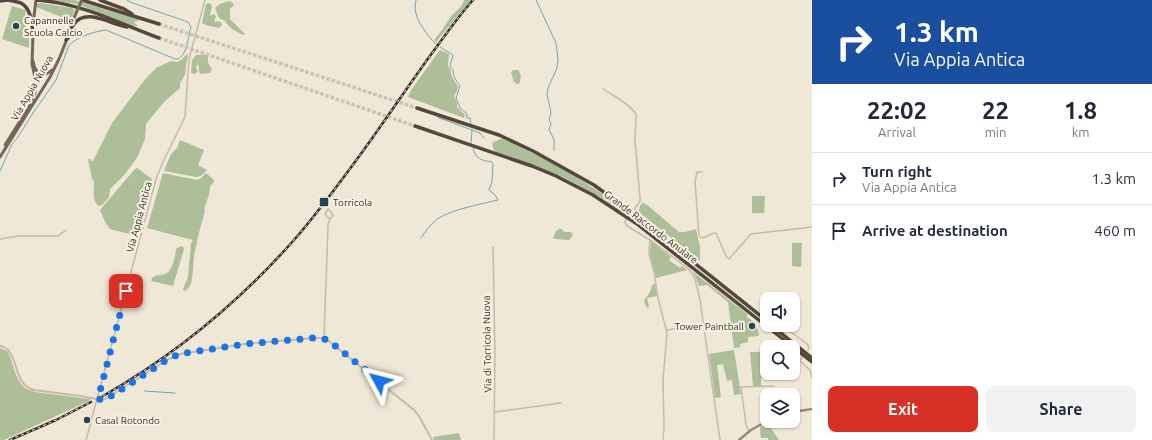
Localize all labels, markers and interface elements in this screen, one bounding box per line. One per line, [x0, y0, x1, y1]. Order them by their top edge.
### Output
place label: Capannelle Scuola Calcio [24, 15, 82, 38]
icon: right [828, 16, 880, 68]
text: 1.3 km [894, 16, 979, 47]
marker: Capannelle Scuola Calcio [11, 21, 21, 31]
text: Via Appia Antica [894, 49, 1025, 69]
street label: Via Appia Nuova [9, 54, 55, 122]
text: 22:02 [867, 97, 927, 124]
text: 22 [982, 97, 1009, 124]
text: 1.8 [1064, 97, 1097, 124]
text: Arrival [878, 125, 916, 139]
text: min [985, 125, 1006, 139]
text: km [1072, 125, 1089, 139]
text: Turn right [862, 163, 932, 180]
icon: right [828, 168, 850, 190]
text: 1.3 km [1091, 170, 1136, 187]
street label: Via Appia Antica [124, 180, 154, 254]
text: Via Appia Antica [862, 180, 957, 194]
street label: Grande Raccordo Anulare [602, 188, 700, 266]
marker: Torricola [318, 196, 330, 208]
place label: Torricola [333, 197, 372, 208]
icon: arrive [828, 220, 850, 242]
text: Arrive at destination [862, 222, 1008, 239]
text: 460 m [1094, 222, 1136, 239]
pin [109, 274, 143, 308]
icon: arrive [115, 280, 137, 302]
map controls [760, 292, 800, 428]
button: sound [760, 292, 800, 332]
street label: Via di Torricola Nuova [481, 295, 493, 393]
place label: Tower Paintball [674, 321, 744, 332]
marker: Tower Paintball [747, 321, 757, 331]
button: search [760, 340, 800, 380]
position arrow [358, 360, 400, 402]
button: Exit [828, 386, 978, 432]
button: Share [986, 386, 1136, 432]
button: layers [760, 388, 800, 428]
marker: Casal Rotondo [82, 415, 92, 425]
place label: Casal Rotondo [95, 415, 160, 426]

